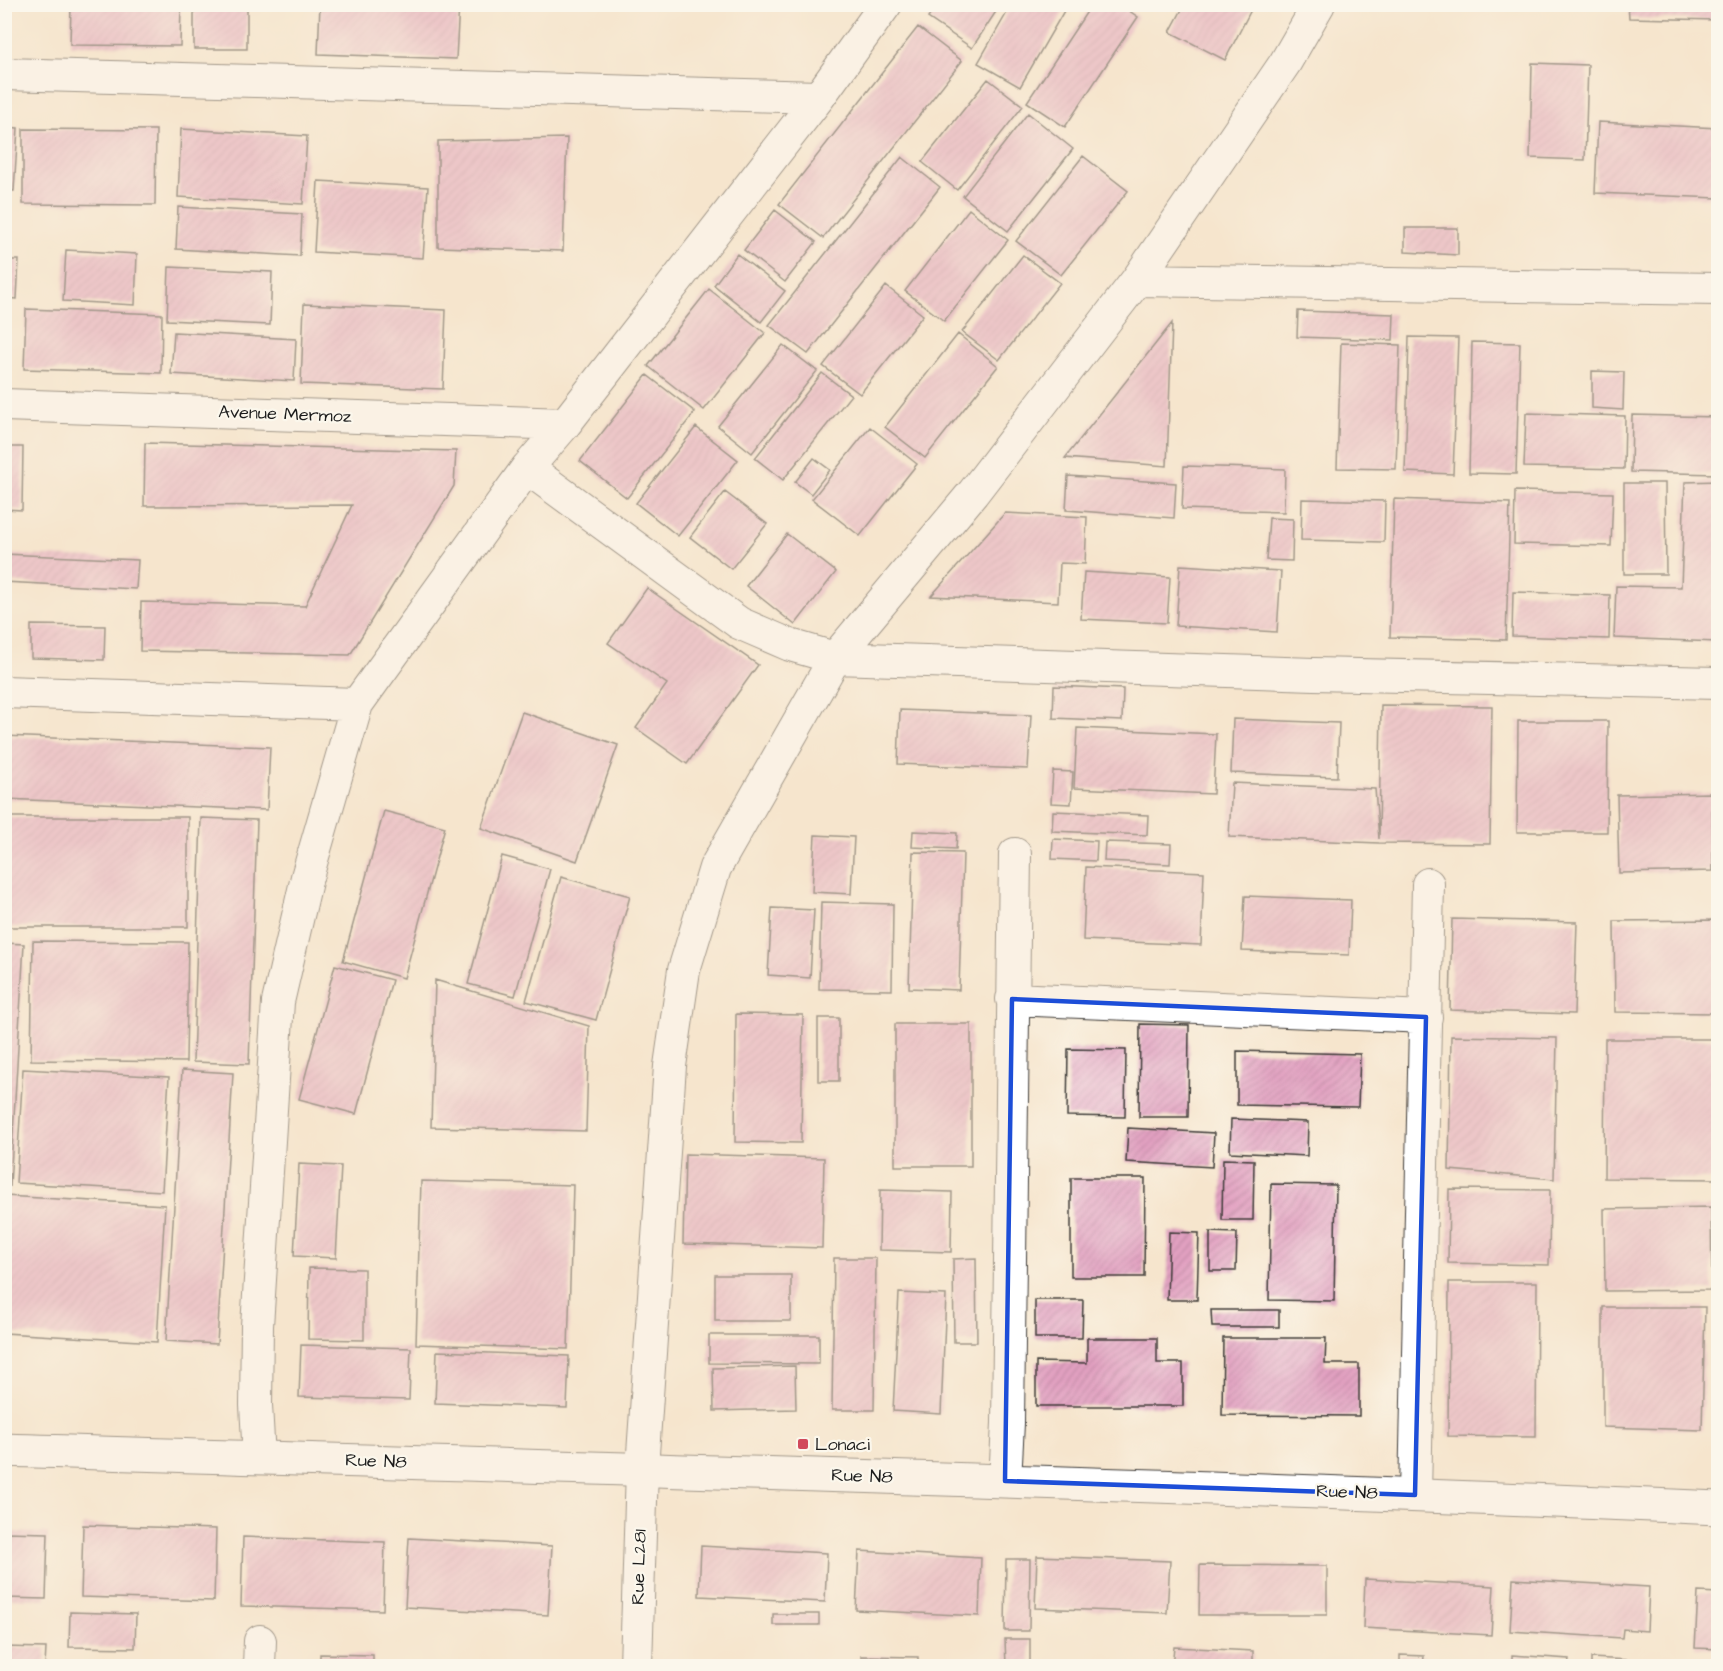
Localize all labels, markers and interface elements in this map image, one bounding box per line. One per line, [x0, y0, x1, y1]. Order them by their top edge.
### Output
street label: Avenue Mermoz [218, 399, 352, 429]
place label: Lonaci [815, 1432, 870, 1457]
marker: Lonaci [796, 1437, 810, 1451]
street label: Rue N8 [345, 1447, 408, 1475]
street label: Rue N8 [831, 1462, 894, 1490]
street label: Rue N8 [1316, 1478, 1379, 1506]
street label: Rue L281 [625, 1529, 653, 1605]

